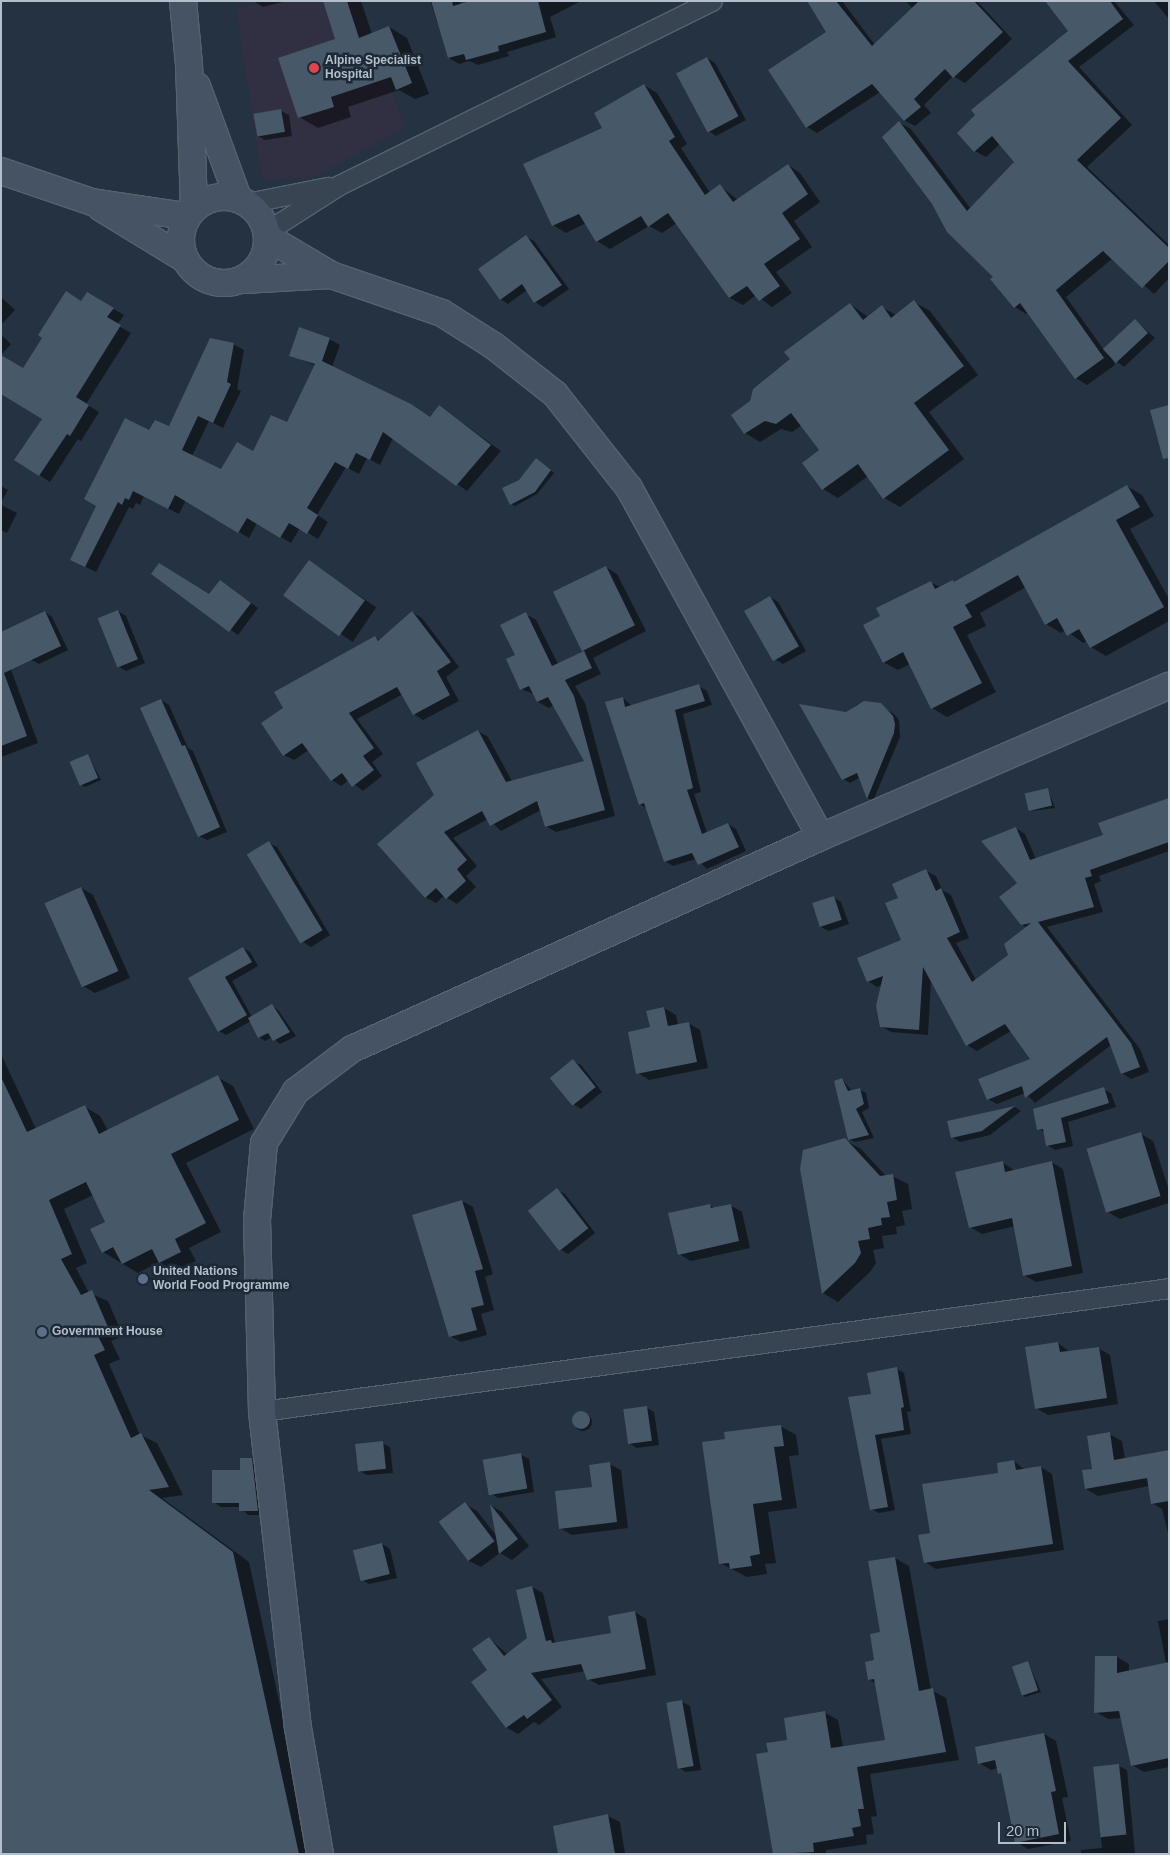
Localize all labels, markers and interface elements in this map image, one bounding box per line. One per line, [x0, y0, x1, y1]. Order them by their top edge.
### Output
place label: Alpine Specialist Hospital [325, 54, 421, 82]
marker: Alpine Specialist Hospital [307, 61, 321, 75]
place label: United Nations World Food Programme [153, 1265, 289, 1293]
marker: United Nations World Food Programme [137, 1273, 149, 1285]
place label: Government House [52, 1325, 163, 1339]
marker: Government House [36, 1326, 48, 1338]
scale bar [1000, 1812, 1068, 1844]
text: 20 m [1006, 1822, 1039, 1839]

